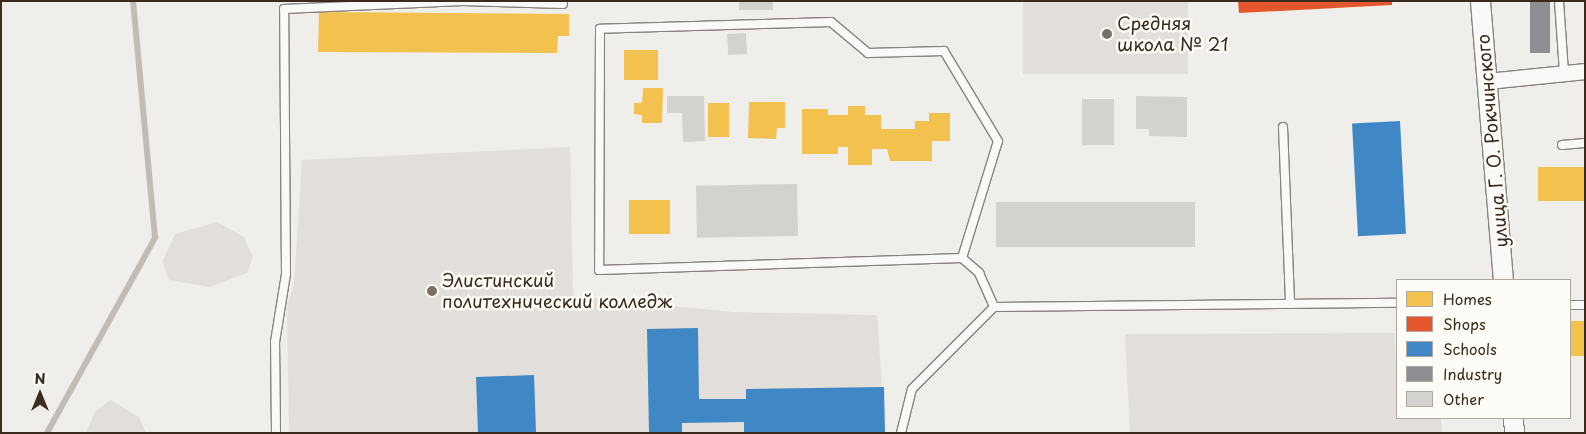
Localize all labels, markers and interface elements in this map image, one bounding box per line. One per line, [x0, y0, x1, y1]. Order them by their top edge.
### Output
place label: Средняя школа № 21 [1117, 13, 1229, 56]
marker: Средняя школа № 21 [1101, 28, 1113, 40]
street label: улица Г. О. Рокчинского [1472, 33, 1512, 249]
place label: Элистинский политехнический колледж [442, 270, 673, 312]
legend [1396, 279, 1571, 419]
marker: Элистинский политехнический колледж [426, 285, 438, 297]
text: Homes [1443, 287, 1492, 310]
text: Shops [1443, 312, 1486, 335]
text: Schools [1443, 337, 1497, 360]
text: Industry [1443, 362, 1502, 385]
text: N [34, 368, 46, 389]
north arrow [15, 369, 65, 419]
text: Other [1443, 387, 1484, 410]

